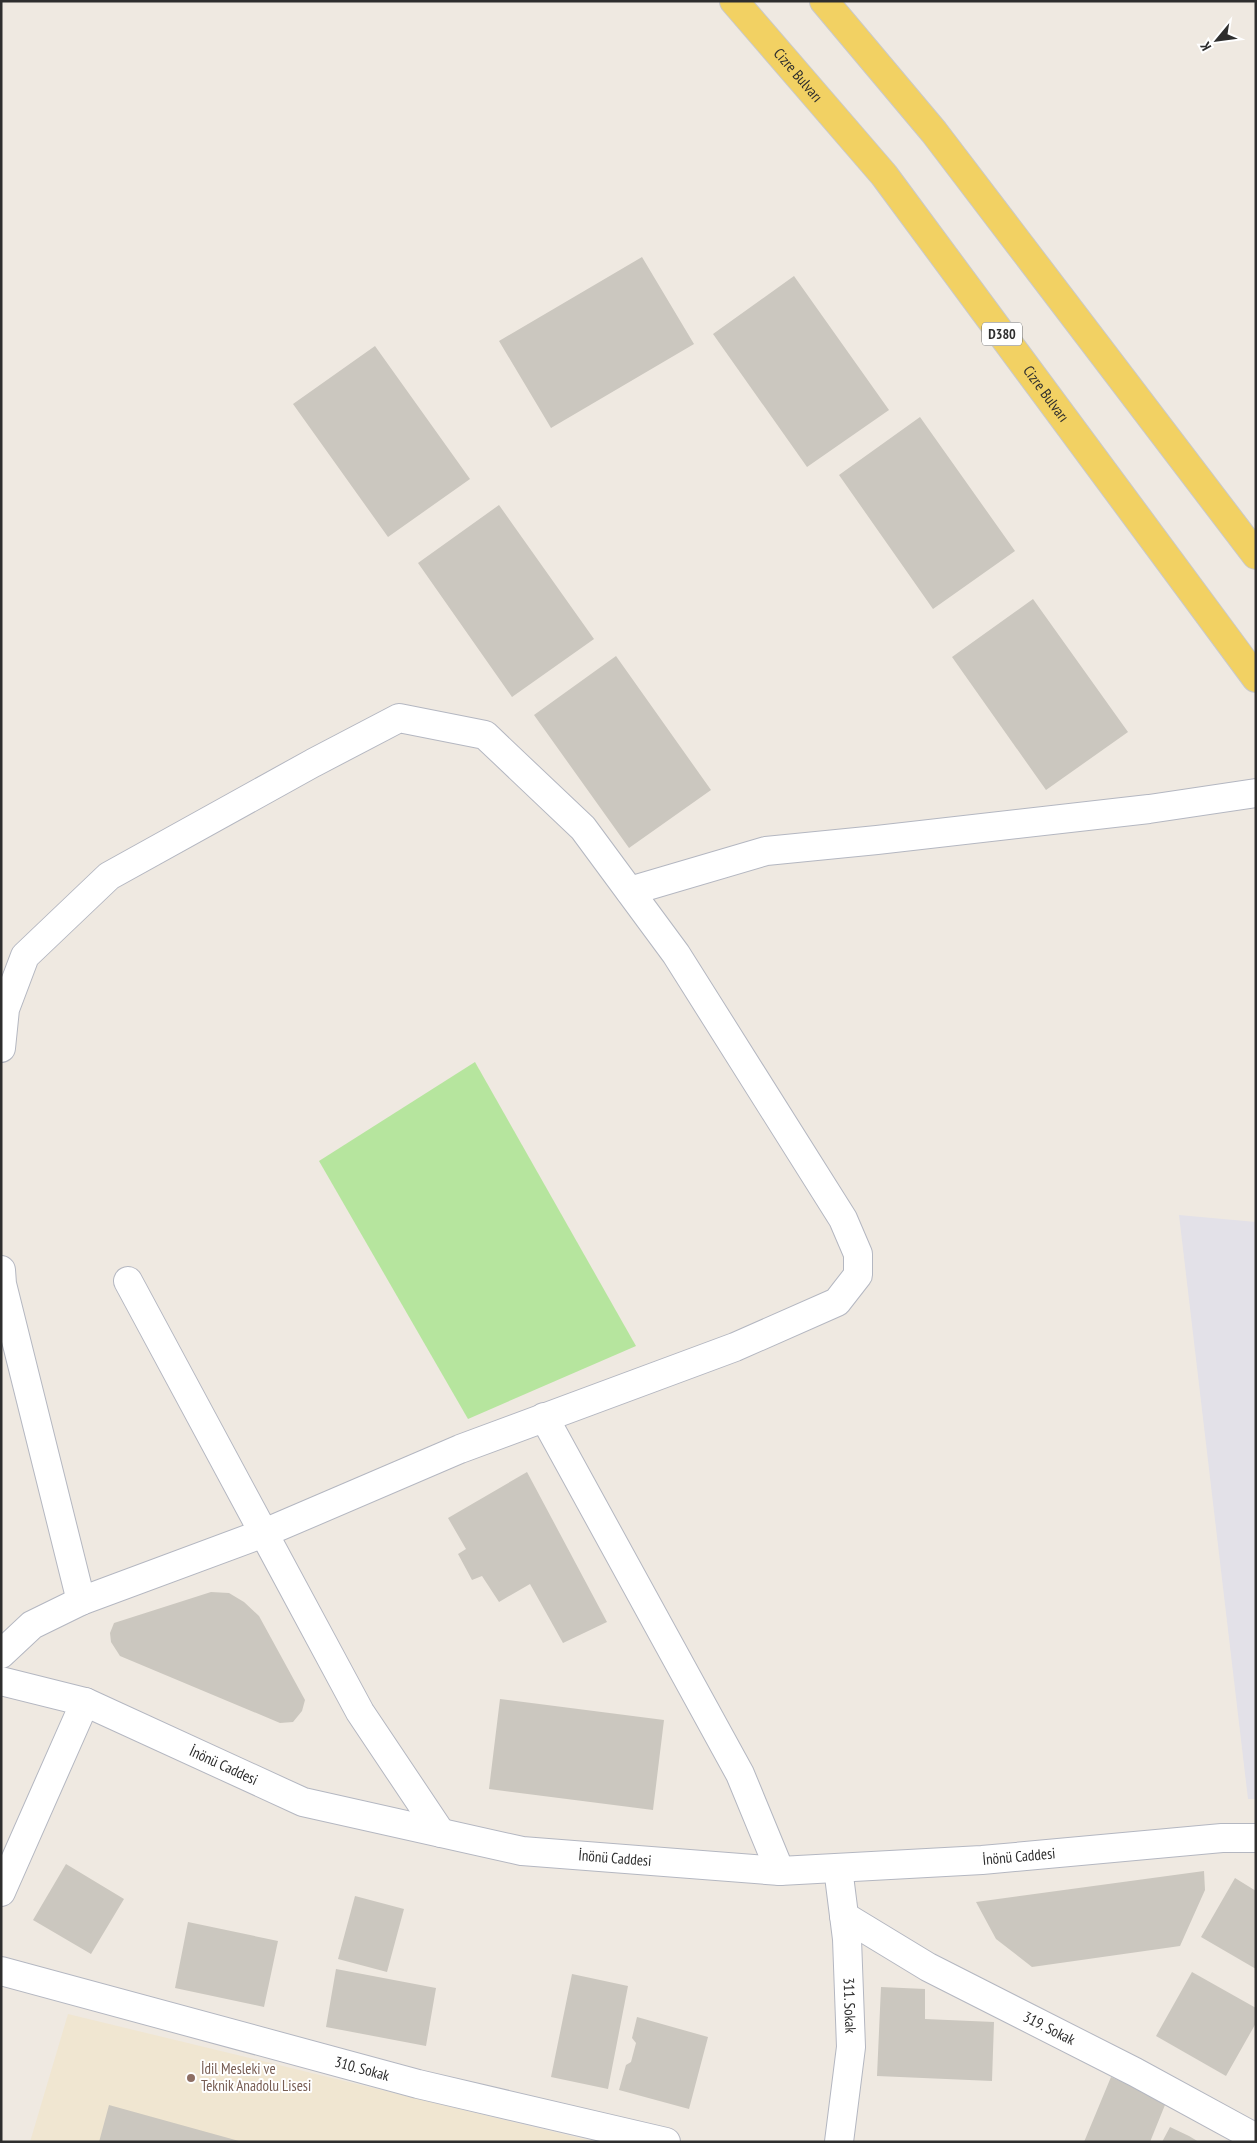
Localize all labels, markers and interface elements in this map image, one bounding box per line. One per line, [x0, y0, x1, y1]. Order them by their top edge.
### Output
north arrow [1192, 15, 1242, 65]
text: K [1196, 38, 1215, 54]
street label: Cizre Bulvarı [770, 44, 827, 106]
road number: D380 [982, 322, 1022, 346]
street label: Cizre Bulvarı [1019, 362, 1073, 426]
street label: İnönü Caddesi [187, 1741, 261, 1789]
street label: İnönü Caddesi [982, 1843, 1056, 1869]
street label: İnönü Caddesi [578, 1845, 652, 1870]
street label: 311. Sokak [839, 1977, 860, 2034]
street label: 319. Sokak [1020, 2007, 1079, 2049]
street label: 310. Sokak [333, 2052, 392, 2085]
place label: İdil Mesleki ve Teknik Anadolu Lisesi [201, 2059, 311, 2095]
marker: İdil Mesleki ve Teknik Anadolu Lisesi [185, 2072, 197, 2084]

